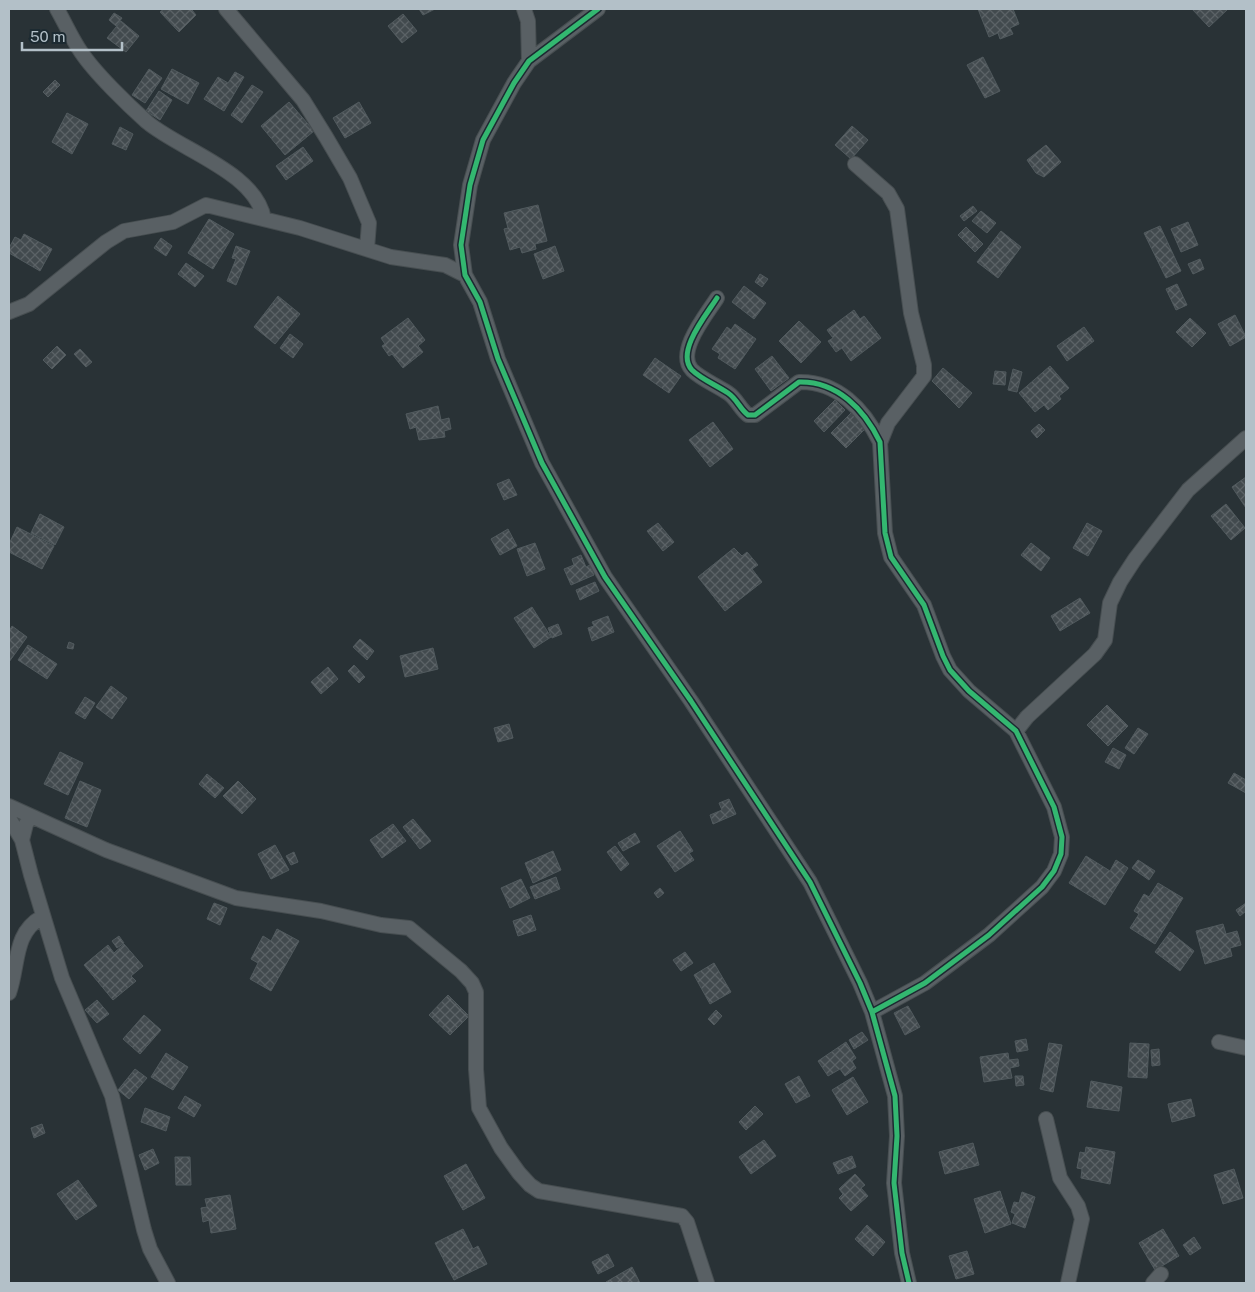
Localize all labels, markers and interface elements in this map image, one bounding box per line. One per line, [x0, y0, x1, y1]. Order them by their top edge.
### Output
scale bar [22, 20, 122, 52]
text: 50 m [30, 28, 65, 45]

